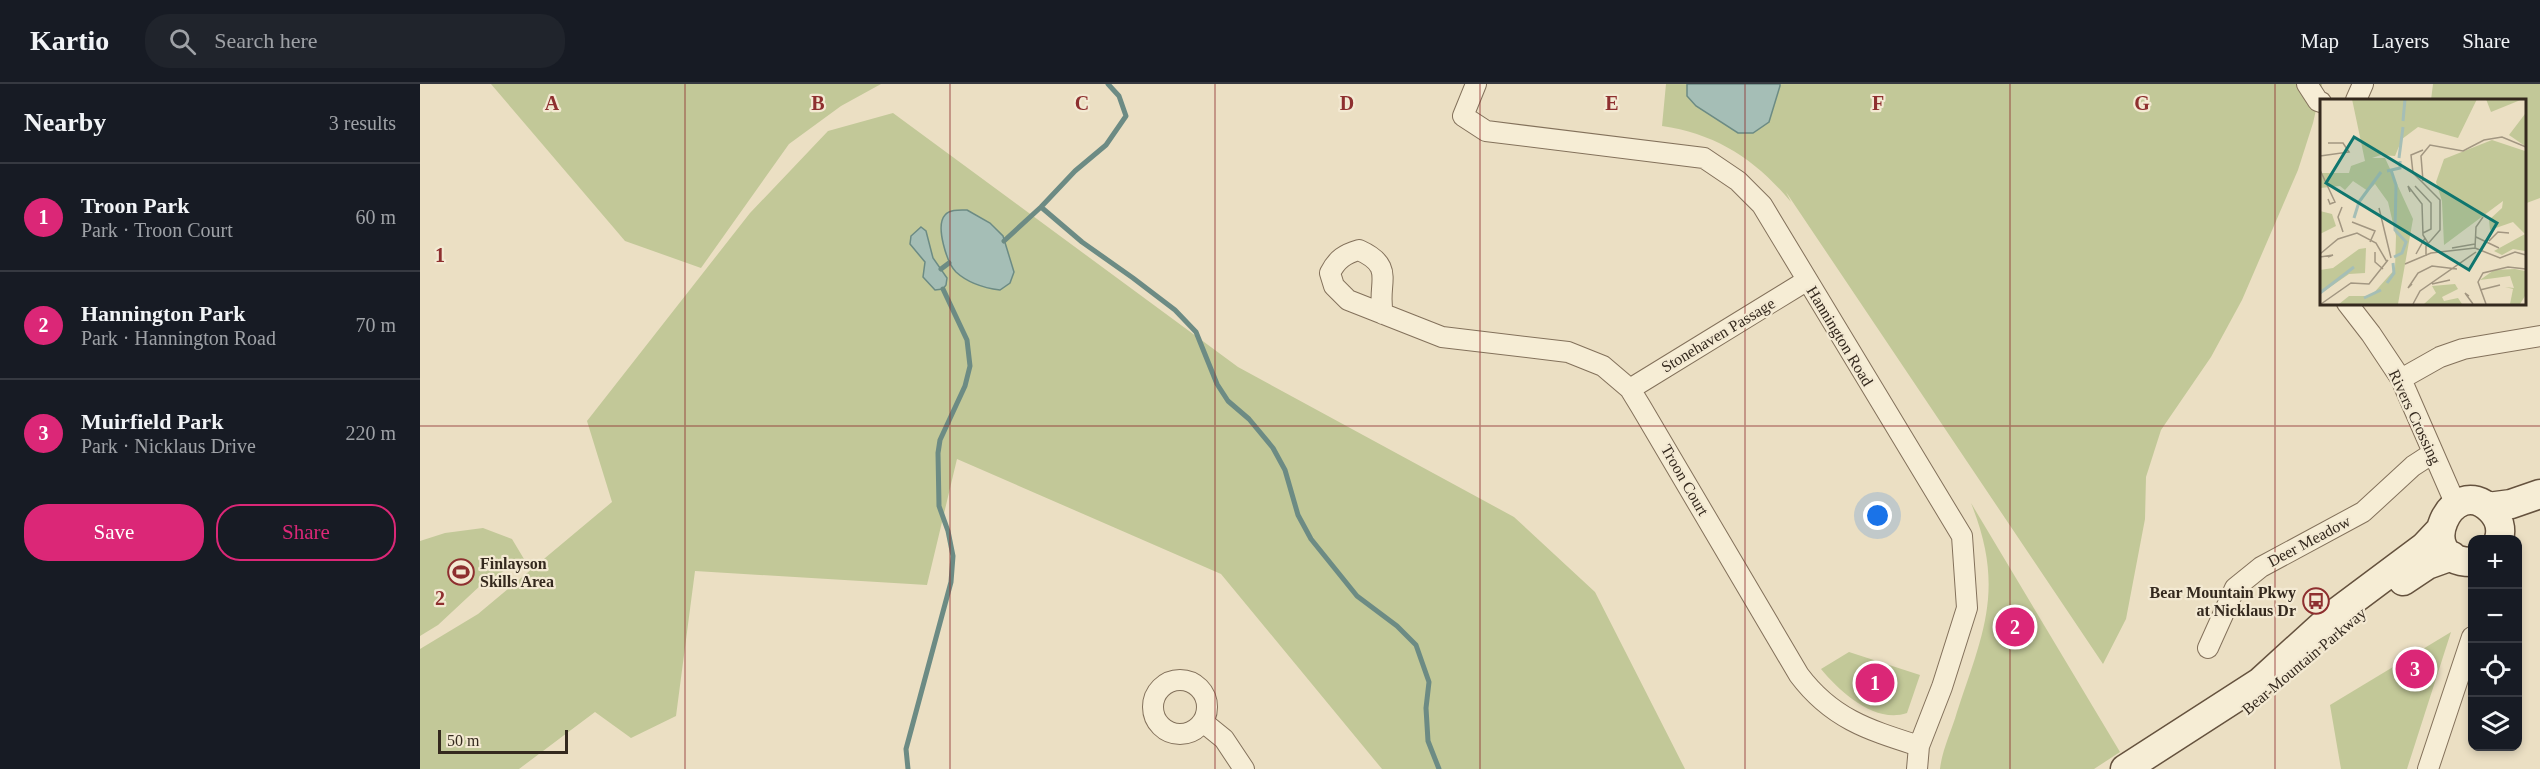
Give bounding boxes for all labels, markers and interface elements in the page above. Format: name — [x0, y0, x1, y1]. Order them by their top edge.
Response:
search box — [145, 14, 565, 68]
text: Kartio — [30, 25, 109, 56]
icon: search — [166, 25, 199, 58]
text: Search here — [214, 28, 318, 53]
text: Map — [2301, 29, 2339, 53]
text: Layers — [2372, 29, 2429, 53]
text: Share — [2462, 29, 2510, 53]
text: A — [545, 92, 560, 114]
text: B — [811, 92, 825, 114]
text: C — [1075, 92, 1089, 114]
text: D — [1340, 92, 1354, 114]
text: E — [1605, 92, 1619, 114]
text: F — [1872, 92, 1884, 114]
text: G — [2134, 92, 2150, 114]
inset map — [2320, 99, 2525, 304]
text: Nearby — [24, 108, 106, 137]
text: 3 results — [329, 112, 396, 134]
text: Troon Park — [81, 193, 190, 218]
text: 1 — [39, 206, 49, 228]
text: 60 m — [355, 206, 396, 228]
text: Park · Troon Court — [81, 219, 233, 241]
text: 1 — [435, 244, 445, 266]
street label: Hannington Road — [1803, 283, 1876, 389]
street label: Stonehaven Passage — [1658, 294, 1778, 376]
text: Hannington Park — [81, 301, 245, 326]
text: 2 — [39, 314, 49, 336]
text: 70 m — [355, 314, 396, 336]
text: Park · Hannington Road — [81, 327, 276, 349]
street label: Rivers Crossing — [2385, 367, 2444, 468]
text: Muirfield Park — [81, 409, 223, 434]
text: 3 — [39, 422, 49, 444]
text: 220 m — [345, 422, 396, 444]
text: Park · Nicklaus Drive — [81, 435, 256, 457]
street label: Troon Court — [1658, 442, 1712, 519]
your location — [1863, 501, 1892, 530]
button: Save — [24, 504, 204, 561]
button: Share — [216, 504, 396, 561]
street label: Deer Meadow — [2265, 512, 2354, 570]
map controls — [2468, 535, 2522, 751]
button: + — [2468, 535, 2522, 589]
place label: Finlayson Skills Area — [480, 555, 554, 590]
sports icon: Finlayson Skills Area — [446, 557, 476, 587]
place label: Bear Mountain Pkwy at Nicklaus Dr — [2150, 584, 2296, 619]
bus stop icon: Bear Mountain Pkwy at Nicklaus Dr — [2301, 586, 2331, 616]
text: 2 — [435, 587, 445, 609]
button: − — [2468, 589, 2522, 643]
pin: 2 — [1996, 604, 2034, 650]
street label: Bear Mountain Parkway — [2239, 604, 2370, 719]
button: locate — [2468, 643, 2522, 697]
pin: 3 — [2396, 646, 2434, 692]
pin: 1 — [1856, 660, 1894, 706]
button: layers — [2468, 697, 2522, 751]
scale bar — [438, 727, 568, 754]
text: 50 m — [447, 732, 479, 749]

